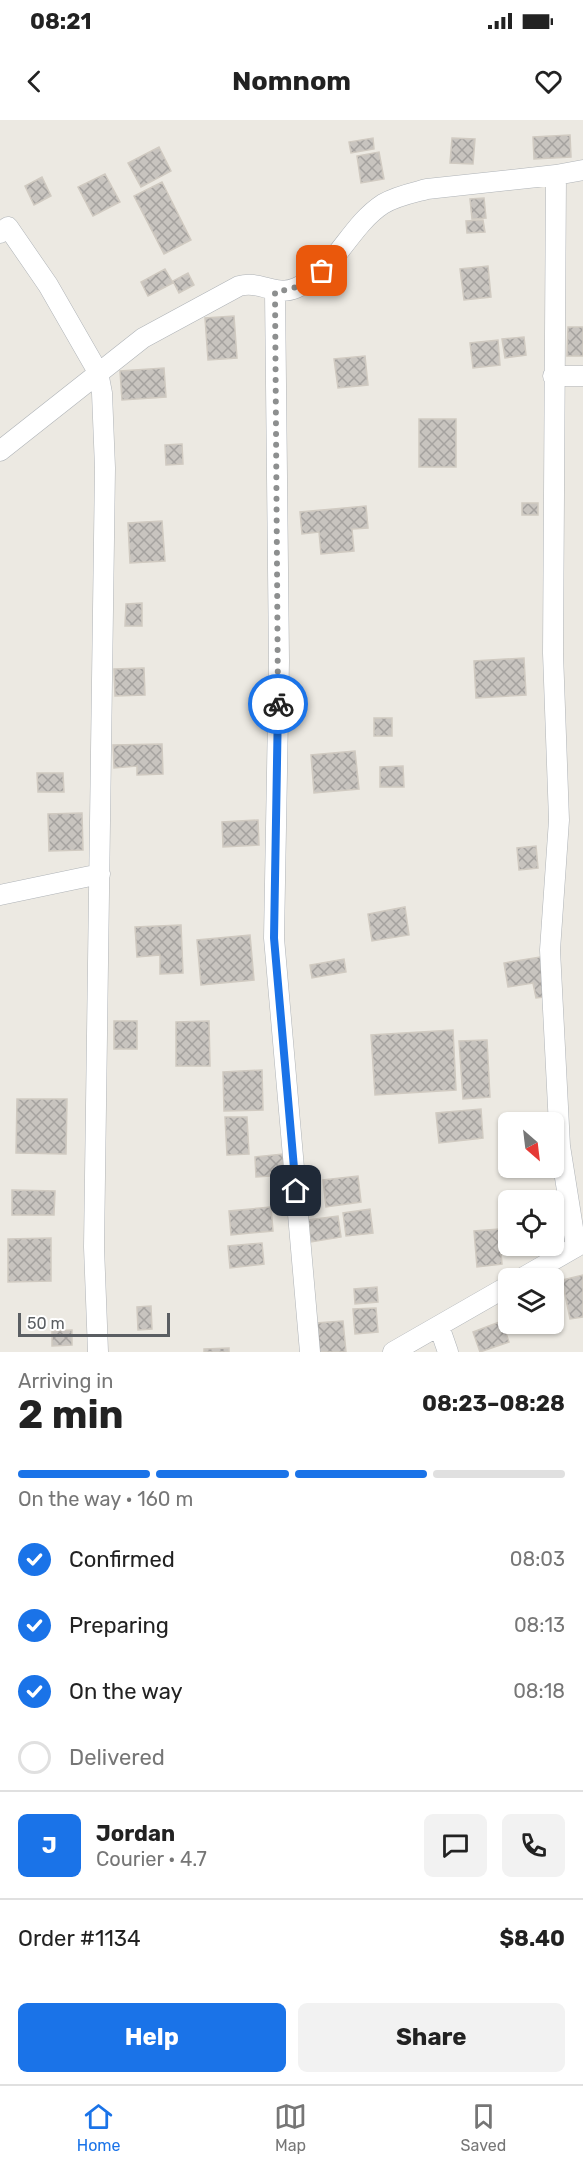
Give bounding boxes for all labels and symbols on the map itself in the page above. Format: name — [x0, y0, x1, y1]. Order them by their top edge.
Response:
pin — [296, 245, 347, 296]
courier — [248, 674, 308, 734]
north arrow — [498, 1112, 564, 1178]
pin — [270, 1165, 321, 1216]
scale bar — [18, 1310, 170, 1338]

